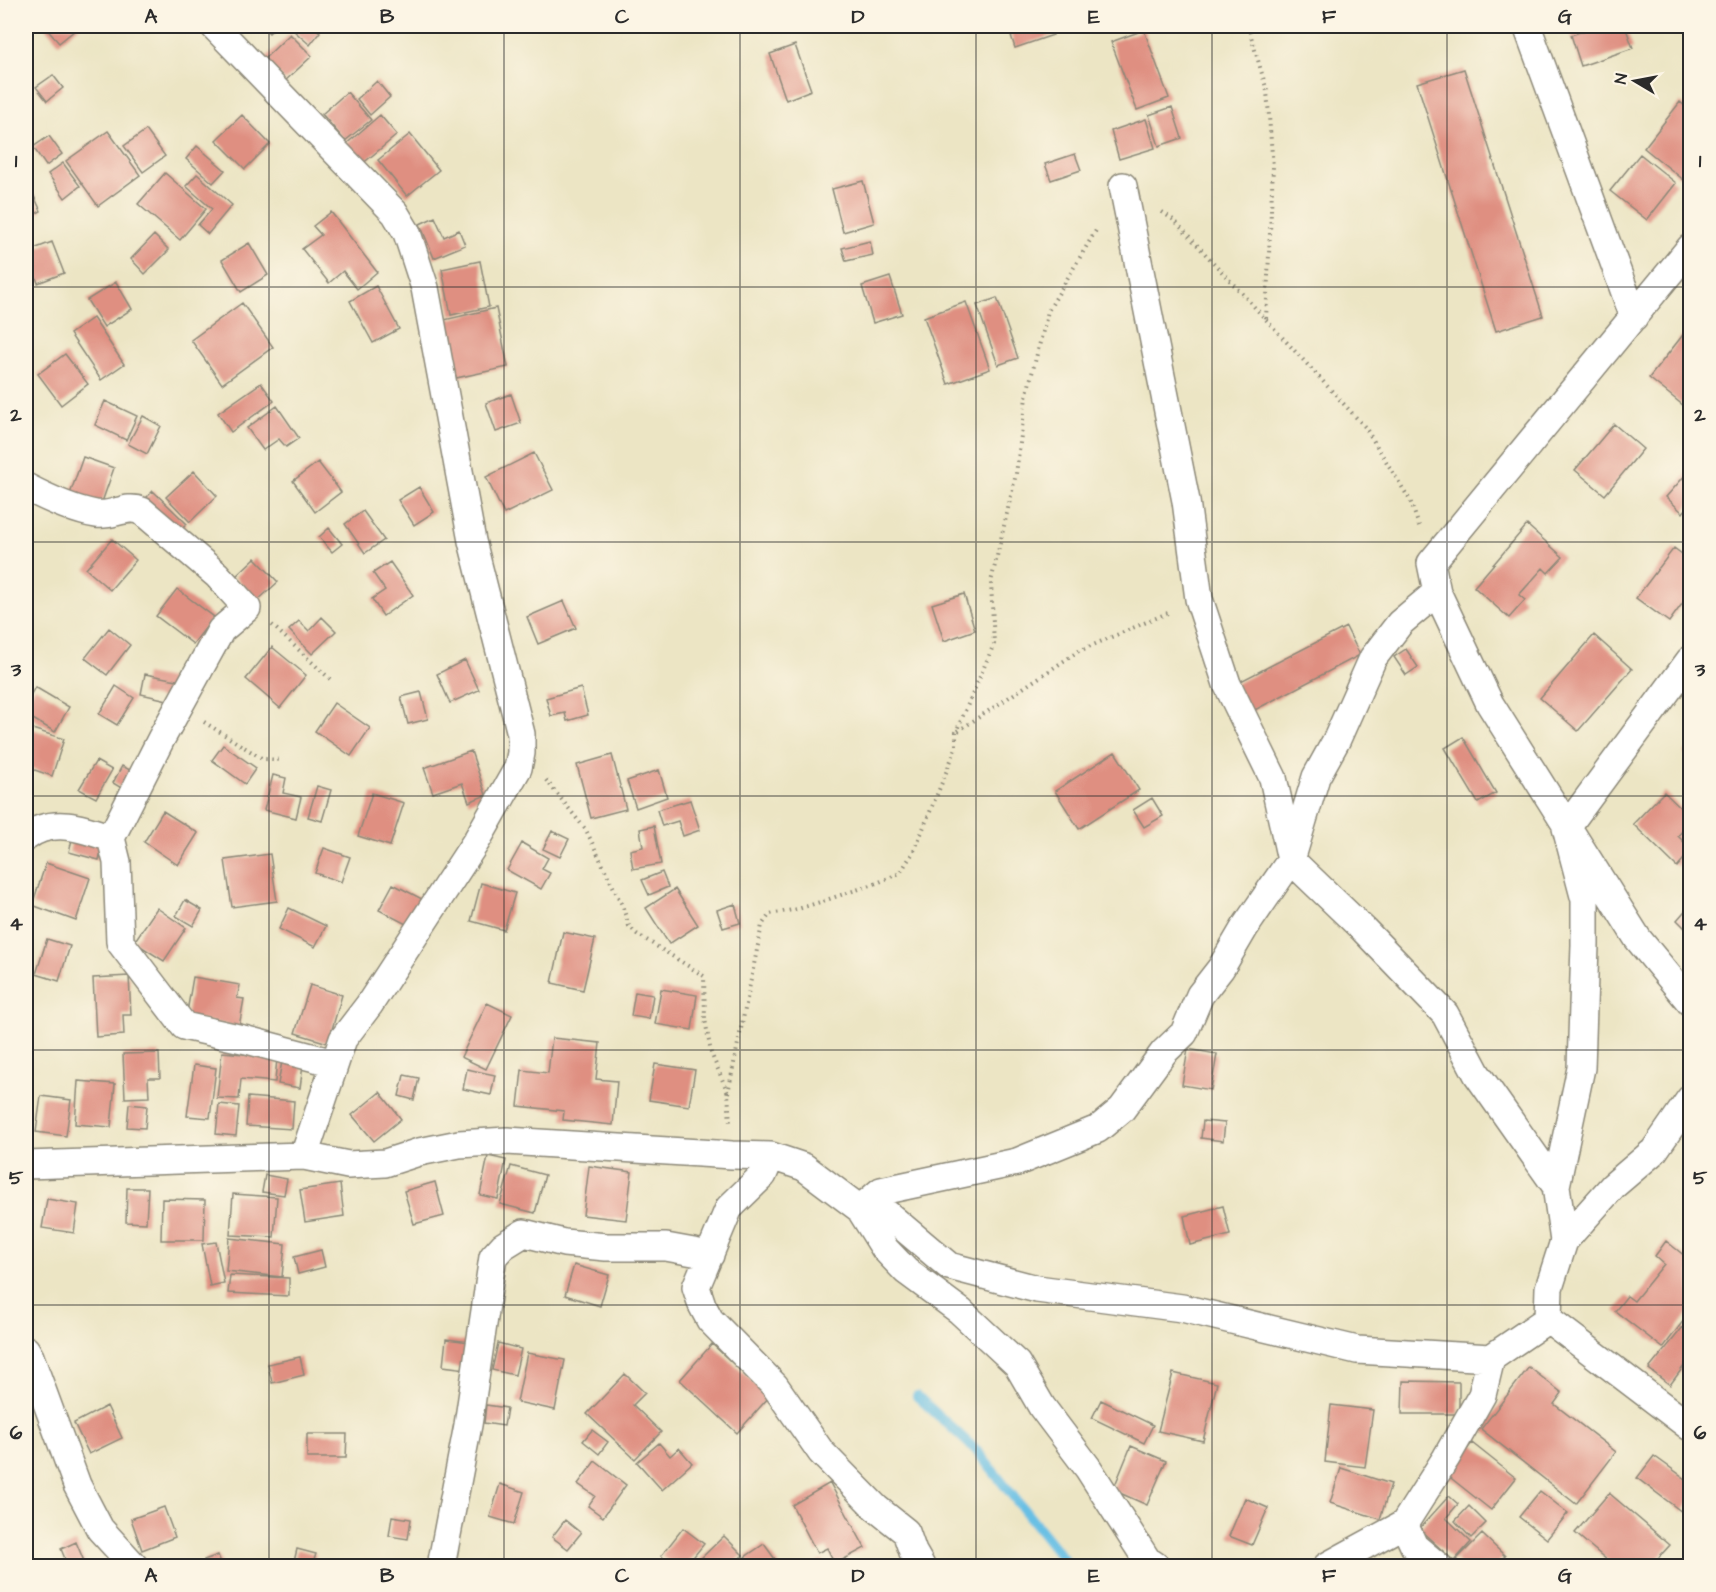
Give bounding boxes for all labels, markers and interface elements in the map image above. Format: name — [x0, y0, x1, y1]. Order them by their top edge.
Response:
text: A — [145, 3, 158, 31]
text: B — [380, 3, 395, 31]
text: C — [615, 3, 630, 31]
text: D — [852, 3, 865, 31]
text: E — [1088, 3, 1100, 31]
text: F — [1322, 3, 1337, 31]
text: G — [1558, 3, 1572, 31]
north arrow — [1605, 51, 1665, 111]
text: N — [1610, 72, 1633, 85]
text: 1 — [15, 147, 18, 175]
text: 1 — [1699, 147, 1702, 175]
text: 2 — [9, 401, 22, 429]
text: 2 — [1693, 401, 1706, 429]
text: 3 — [10, 656, 22, 684]
text: 3 — [1694, 656, 1706, 684]
text: 4 — [9, 910, 23, 938]
text: 4 — [1693, 910, 1707, 938]
text: 5 — [9, 1164, 24, 1192]
text: 5 — [1693, 1164, 1708, 1192]
text: 6 — [10, 1419, 23, 1447]
text: 6 — [1694, 1419, 1707, 1447]
text: A — [145, 1562, 158, 1590]
text: B — [380, 1562, 395, 1590]
text: C — [615, 1562, 630, 1590]
text: D — [852, 1562, 865, 1590]
text: E — [1088, 1562, 1100, 1590]
text: F — [1322, 1562, 1337, 1590]
text: G — [1558, 1562, 1572, 1590]

